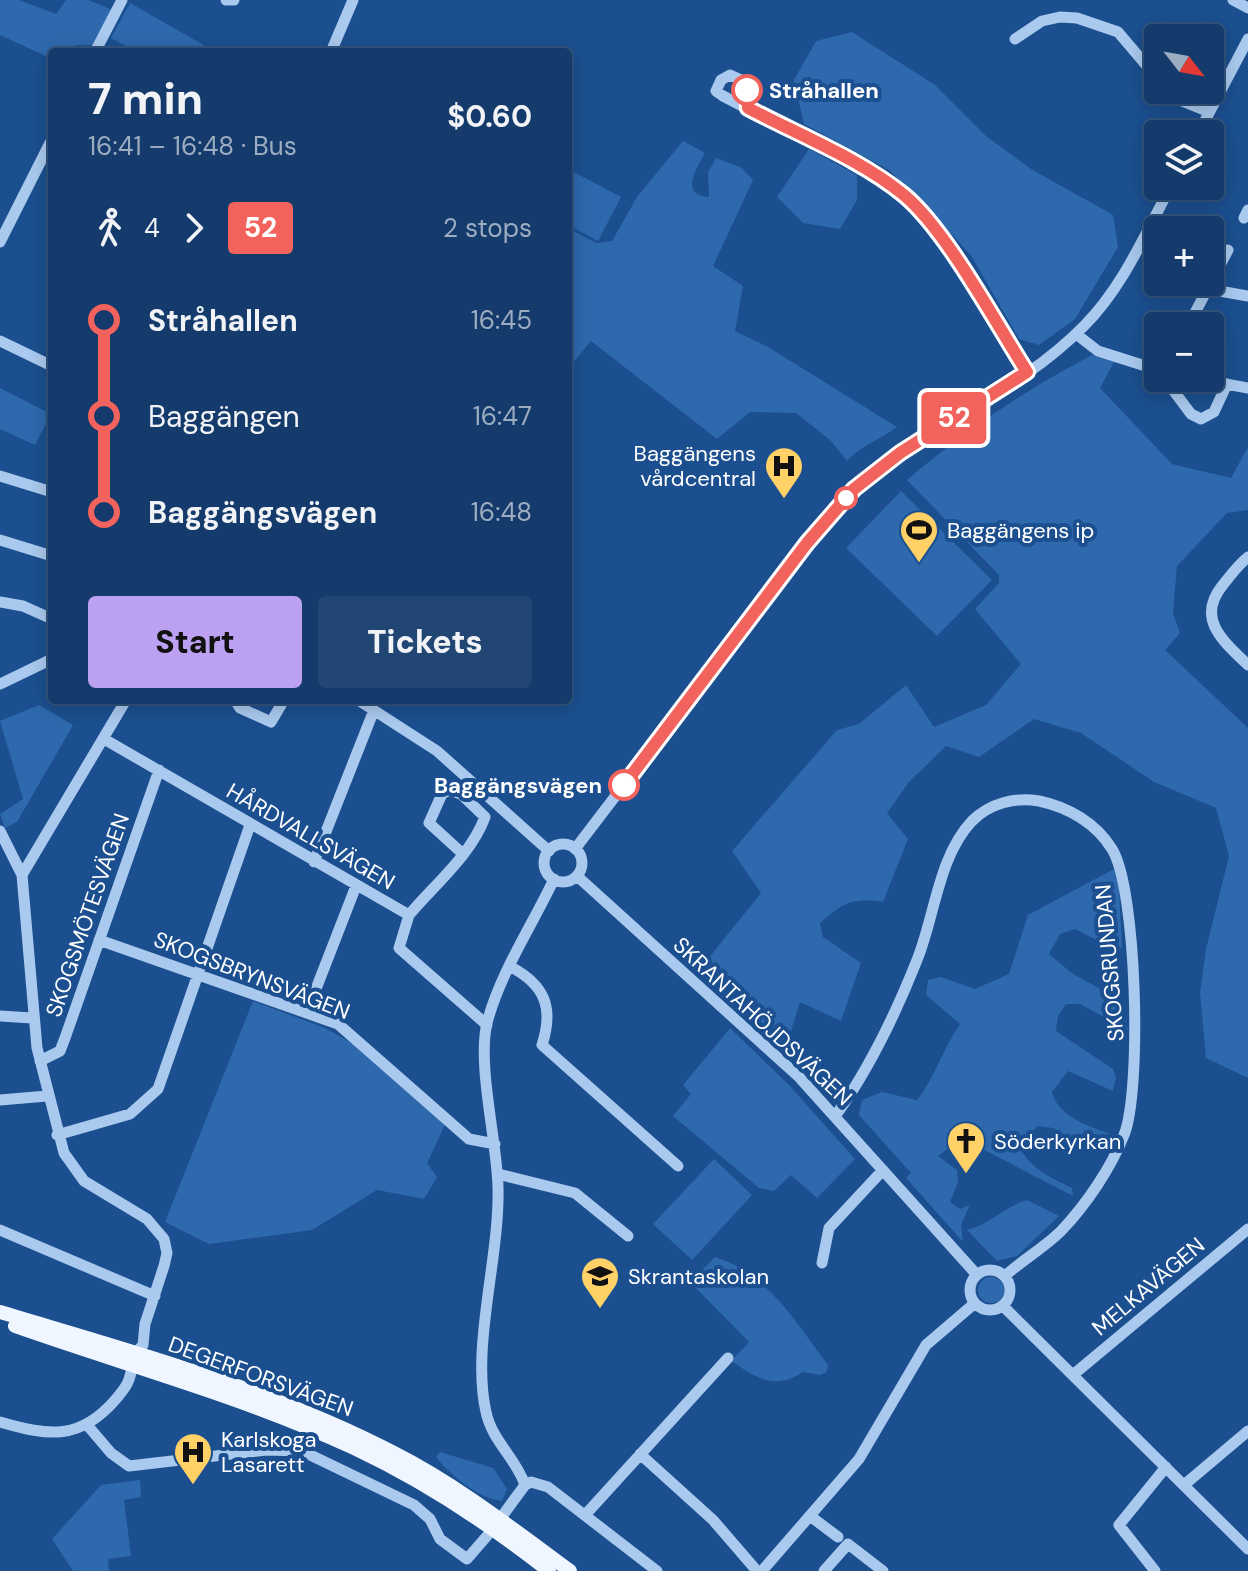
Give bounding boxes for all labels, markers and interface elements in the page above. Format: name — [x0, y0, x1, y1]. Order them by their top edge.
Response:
north arrow — [1144, 24, 1224, 104]
map controls — [1144, 24, 1224, 392]
text: 7 min — [88, 70, 203, 128]
marker: Stråhallen — [732, 75, 762, 105]
place label: Stråhallen — [769, 76, 879, 105]
text: $0.60 — [447, 97, 532, 136]
button: layers — [1144, 120, 1224, 200]
text: 16:41 – 16:48 · Bus — [88, 129, 297, 163]
icon: walk — [88, 206, 132, 250]
icon: forward — [172, 206, 216, 250]
text: 52 — [244, 209, 277, 246]
text: 4 — [144, 211, 160, 245]
text: 2 stops — [443, 211, 532, 245]
button: + — [1144, 216, 1224, 296]
text: Stråhallen — [148, 301, 298, 340]
text: 16:45 — [471, 303, 532, 337]
button: − — [1144, 312, 1224, 392]
line badge: 52 — [918, 392, 990, 444]
text: Baggängen — [148, 397, 300, 436]
text: 16:47 — [473, 399, 532, 433]
text: 52 — [937, 399, 971, 436]
place label: Baggängens vårdcentral — [634, 439, 756, 493]
hospital icon: Baggängens vårdcentral — [763, 445, 805, 500]
unlabelled marker — [835, 487, 857, 509]
text: Baggängsvägen — [148, 493, 377, 532]
text: 16:48 — [471, 495, 532, 529]
sports icon: Baggängens ip — [898, 509, 940, 564]
place label: Baggängens ip — [947, 516, 1094, 545]
button: Start — [88, 596, 302, 688]
button: Tickets — [318, 596, 532, 688]
marker: Baggängsvägen — [609, 770, 639, 800]
place label: Baggängsvägen — [434, 771, 602, 800]
street label: HÅRDVALLSVÄGEN — [221, 776, 400, 896]
street label: SKOGSMÖTESVÄGEN — [39, 809, 136, 1021]
street label: SKOGSRUNDAN — [1088, 883, 1131, 1043]
street label: SKOGSBRYNSVÄGEN — [150, 925, 354, 1026]
street label: SKRANTAHÖJDSVÄGEN — [667, 931, 858, 1112]
church icon: Söderkyrkan — [945, 1120, 987, 1175]
place label: Söderkyrkan — [994, 1127, 1121, 1156]
street label: MELKAVÄGEN — [1086, 1231, 1211, 1342]
school or university icon: Skrantaskolan — [579, 1255, 621, 1310]
place label: Skrantaskolan — [628, 1262, 769, 1291]
street label: DEGERFORSVÄGEN — [164, 1330, 357, 1423]
place label: Karlskoga Lasarett — [221, 1425, 317, 1479]
hospital icon: Karlskoga Lasarett — [172, 1431, 214, 1486]

